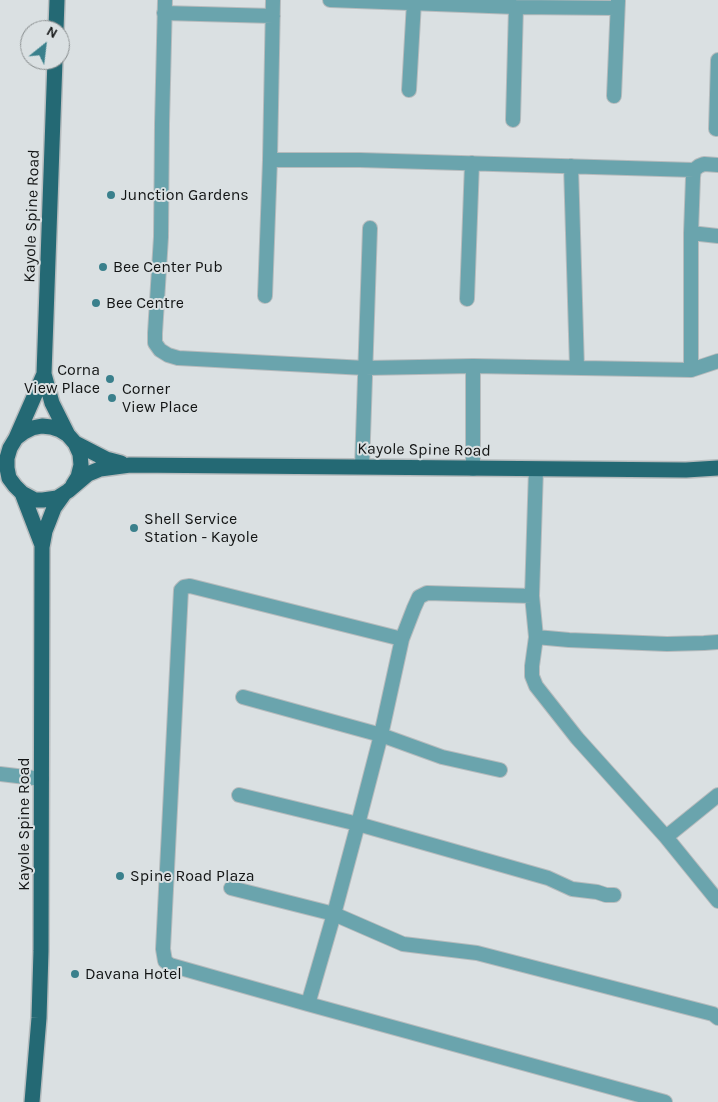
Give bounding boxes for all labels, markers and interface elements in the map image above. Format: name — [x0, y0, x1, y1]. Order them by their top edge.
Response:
north arrow — [20, 20, 70, 70]
text: N — [44, 22, 61, 42]
street label: Kayole Spine Road — [20, 149, 44, 283]
place label: Junction Gardens — [121, 185, 249, 205]
marker: Junction Gardens — [105, 189, 117, 201]
place label: Bee Center Pub — [113, 257, 223, 277]
marker: Bee Center Pub — [97, 261, 109, 273]
place label: Bee Centre — [106, 293, 184, 313]
marker: Bee Centre — [90, 297, 102, 309]
place label: Corna View Place — [24, 360, 100, 398]
marker: Corna View Place — [104, 373, 116, 385]
place label: Corner View Place — [122, 379, 198, 417]
marker: Corner View Place — [106, 392, 118, 404]
street label: Kayole Spine Road — [357, 439, 491, 461]
place label: Shell Service Station - Kayole — [144, 509, 258, 547]
marker: Shell Service Station - Kayole — [128, 522, 140, 534]
street label: Kayole Spine Road — [14, 757, 34, 891]
place label: Spine Road Plaza — [130, 866, 255, 886]
marker: Spine Road Plaza — [114, 870, 126, 882]
place label: Davana Hotel — [85, 964, 182, 984]
marker: Davana Hotel — [69, 968, 81, 980]

